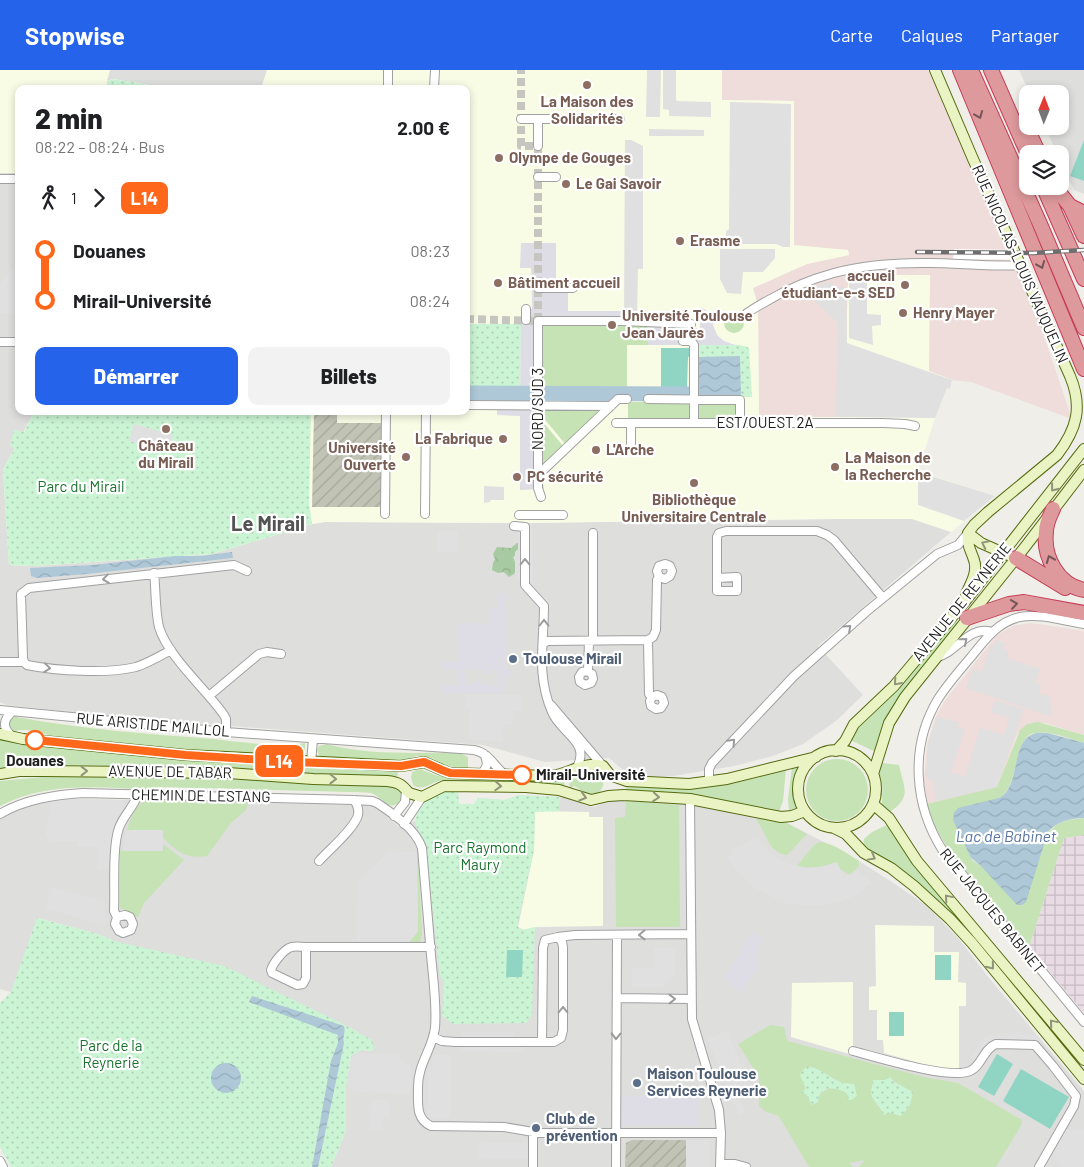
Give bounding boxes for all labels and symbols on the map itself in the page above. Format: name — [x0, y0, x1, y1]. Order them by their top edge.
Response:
marker: La Maison des Solidarités — [581, 79, 593, 91]
north arrow — [1019, 85, 1069, 135]
place label: La Maison des Solidarités — [540, 92, 634, 127]
one-way arrow — [973, 110, 983, 119]
place label: Olympe de Gouges — [509, 148, 632, 166]
marker: Olympe de Gouges — [493, 152, 505, 164]
street label: RUE NICOLAS-LOUIS VAUQUELIN — [969, 162, 1073, 365]
place label: Le Gai Savoir — [576, 174, 662, 192]
marker: Le Gai Savoir — [560, 178, 572, 190]
place label: Erasme — [690, 231, 741, 249]
marker: Erasme — [674, 235, 686, 247]
one-way arrow — [1035, 261, 1045, 269]
place label: accueil étudiant-e-s SED — [781, 266, 895, 301]
place label: Bâtiment accueil — [508, 273, 620, 291]
marker: Bâtiment accueil — [492, 277, 504, 289]
marker: accueil étudiant-e-s SED — [899, 279, 911, 291]
place label: Henry Mayer — [913, 303, 995, 321]
place label: Université Toulouse Jean Jaurès — [622, 306, 753, 341]
marker: Henry Mayer — [897, 307, 909, 319]
marker: Université Toulouse Jean Jaurès — [606, 319, 618, 331]
street label: NORD/SUD 3 — [528, 368, 546, 450]
street label: EST/OUEST 2A — [716, 413, 814, 431]
marker: Château du Mirail — [160, 423, 172, 435]
place label: La Fabrique — [415, 429, 493, 447]
marker: La Fabrique — [497, 433, 509, 445]
place label: Château du Mirail — [138, 436, 194, 471]
place label: Université Ouverte — [328, 438, 396, 473]
place label: L'Arche — [606, 440, 654, 458]
marker: L'Arche — [590, 444, 602, 456]
place label: La Maison de la Recherche — [845, 448, 931, 483]
marker: Université Ouverte — [400, 451, 412, 463]
marker: La Maison de la Recherche — [829, 461, 841, 473]
place label: PC sécurité — [527, 467, 603, 485]
marker: PC sécurité — [511, 471, 523, 483]
park label: Parc du Mirail — [38, 477, 124, 495]
marker: Bibliothèque Universitaire Centrale — [688, 477, 700, 489]
one-way arrow — [1051, 482, 1059, 491]
place label: Bibliothèque Universitaire Centrale — [622, 490, 766, 525]
district label: Le Mirail — [231, 511, 305, 535]
street label: AVENUE DE REYNERIE — [908, 539, 1014, 664]
one-way arrow — [981, 540, 990, 550]
one-way arrow — [1046, 555, 1056, 564]
one-way arrow — [520, 558, 530, 566]
one-way arrow — [101, 573, 109, 584]
one-way arrow — [1009, 599, 1018, 609]
one-way arrow — [539, 619, 549, 626]
one-way arrow — [842, 625, 851, 634]
one-way arrow — [958, 637, 967, 646]
place label: Toulouse Mirail — [523, 649, 622, 667]
marker: Toulouse Mirail — [507, 653, 519, 665]
one-way arrow — [43, 662, 51, 673]
one-way arrow — [894, 677, 903, 686]
street label: RUE ARISTIDE MAILLOL — [76, 708, 231, 740]
marker: Douanes — [25, 730, 45, 750]
one-way arrow — [726, 738, 735, 747]
line badge: L14 — [250, 745, 308, 777]
place label: Douanes — [6, 751, 64, 769]
street label: AVENUE DE TABAR — [108, 761, 232, 781]
marker: Mirail-Université — [512, 765, 532, 785]
place label: Mirail-Université — [536, 765, 645, 783]
one-way arrow — [80, 766, 88, 776]
one-way arrow — [330, 774, 338, 784]
one-way arrow — [495, 780, 503, 791]
street label: CHEMIN DE LESTANG — [131, 785, 271, 805]
one-way arrow — [653, 791, 661, 802]
one-way arrow — [579, 792, 587, 802]
water label: Lac de Babinet — [956, 826, 1057, 845]
park label: Parc Raymond Maury — [433, 838, 527, 873]
street label: RUE JACQUES BABINET — [937, 844, 1049, 977]
one-way arrow — [867, 851, 876, 861]
one-way arrow — [945, 895, 954, 904]
one-way arrow — [638, 929, 646, 940]
one-way arrow — [986, 960, 994, 969]
one-way arrow — [668, 994, 676, 1004]
one-way arrow — [558, 1005, 568, 1013]
one-way arrow — [1049, 1019, 1058, 1028]
one-way arrow — [611, 1032, 622, 1040]
park label: Parc de la Reynerie — [80, 1036, 143, 1071]
place label: Maison Toulouse Services Reynerie — [647, 1064, 767, 1099]
marker: Maison Toulouse Services Reynerie — [631, 1077, 643, 1089]
place label: Club de prévention — [546, 1109, 618, 1144]
marker: Club de prévention — [530, 1122, 542, 1134]

